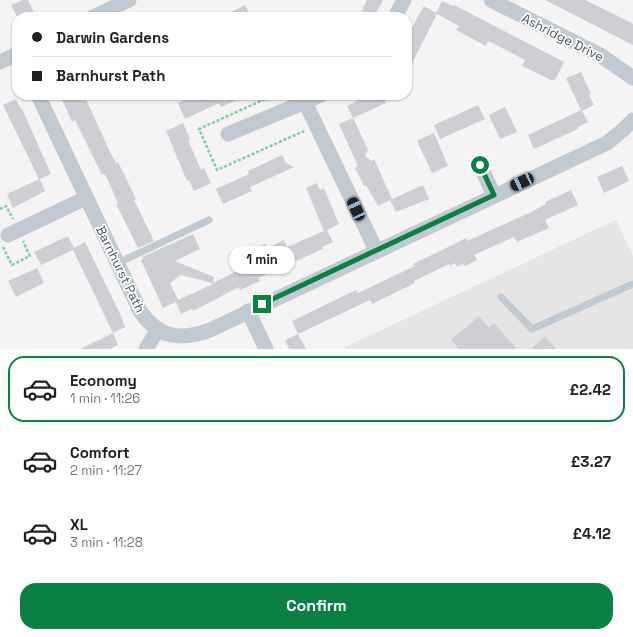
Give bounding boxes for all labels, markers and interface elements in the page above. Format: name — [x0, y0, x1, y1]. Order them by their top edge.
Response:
street label: Ashridge Drive — [519, 9, 607, 65]
text: Darwin Gardens — [56, 28, 169, 47]
text: Barnhurst Path — [56, 66, 165, 85]
route start — [471, 156, 489, 174]
car — [509, 171, 535, 193]
car — [345, 196, 367, 222]
street label: Barnhurst Path — [92, 223, 149, 315]
callout: 1 min — [229, 246, 295, 274]
text: 1 min — [246, 251, 278, 268]
route end — [253, 295, 271, 313]
icon: car — [22, 371, 58, 407]
text: Economy — [70, 371, 137, 390]
text: £2.42 — [570, 380, 611, 399]
text: 1 min · 11:26 — [70, 390, 140, 407]
icon: car — [22, 443, 58, 479]
text: Comfort — [70, 443, 130, 462]
text: £3.27 — [571, 452, 611, 471]
text: 2 min · 11:27 — [70, 462, 142, 479]
icon: car — [22, 515, 58, 551]
text: XL — [70, 515, 88, 534]
text: £4.12 — [573, 524, 611, 543]
text: 3 min · 11:28 — [70, 534, 143, 551]
button: Confirm — [20, 583, 613, 629]

